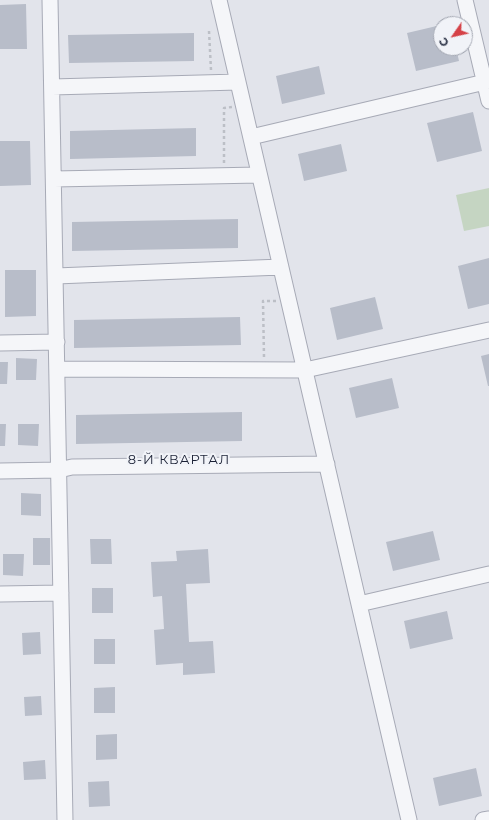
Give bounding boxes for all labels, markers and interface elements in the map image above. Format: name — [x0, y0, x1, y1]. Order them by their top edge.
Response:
north arrow — [433, 16, 473, 56]
text: С — [436, 35, 452, 49]
district label: 8-Й КВАРТАЛ — [128, 452, 230, 468]

